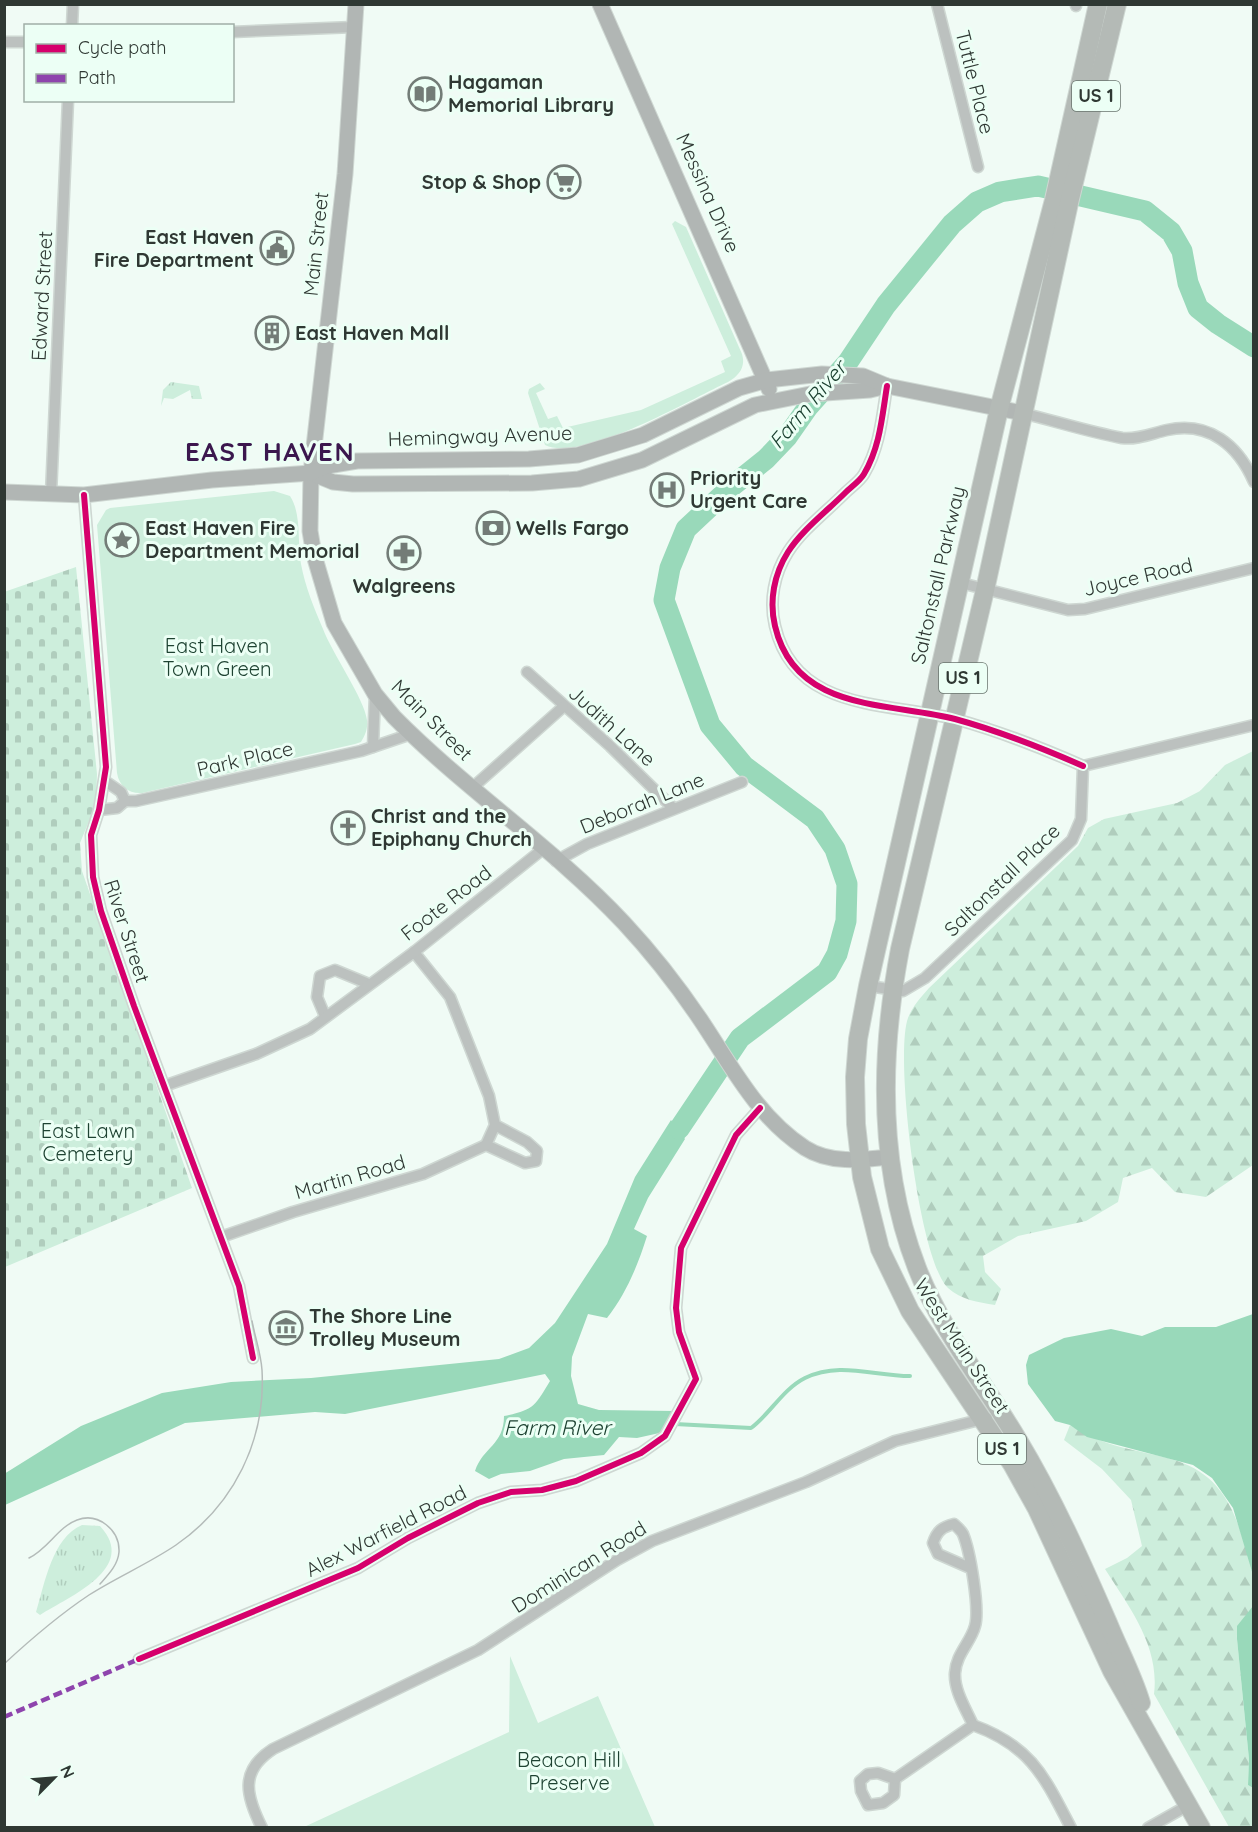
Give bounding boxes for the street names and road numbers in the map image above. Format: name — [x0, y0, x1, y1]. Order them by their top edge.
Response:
street label: Tuttle Place — [951, 27, 1000, 136]
road number: US 1 — [1072, 81, 1120, 111]
street label: Messina Drive — [671, 129, 746, 256]
street label: Main Street — [298, 190, 333, 297]
street label: Edward Street — [26, 230, 57, 362]
street label: Hemingway Avenue — [387, 420, 573, 451]
street label: Saltonstall Parkway — [905, 483, 970, 666]
street label: Joyce Road — [1081, 552, 1195, 601]
road number: US 1 — [939, 663, 987, 693]
street label: Main Street — [387, 674, 478, 766]
street label: Judith Lane — [564, 680, 661, 771]
street label: Park Place — [194, 735, 295, 782]
street label: Deborah Lane — [576, 766, 708, 839]
street label: Saltonstall Place — [938, 818, 1065, 941]
street label: Foote Road — [395, 859, 496, 946]
street label: River Street — [99, 876, 156, 986]
street label: Martin Road — [292, 1149, 408, 1204]
street label: West Main Street — [909, 1273, 1016, 1418]
road number: US 1 — [978, 1434, 1026, 1464]
street label: Alex Warfield Road — [301, 1479, 470, 1582]
street label: Dominican Road — [507, 1515, 651, 1618]

